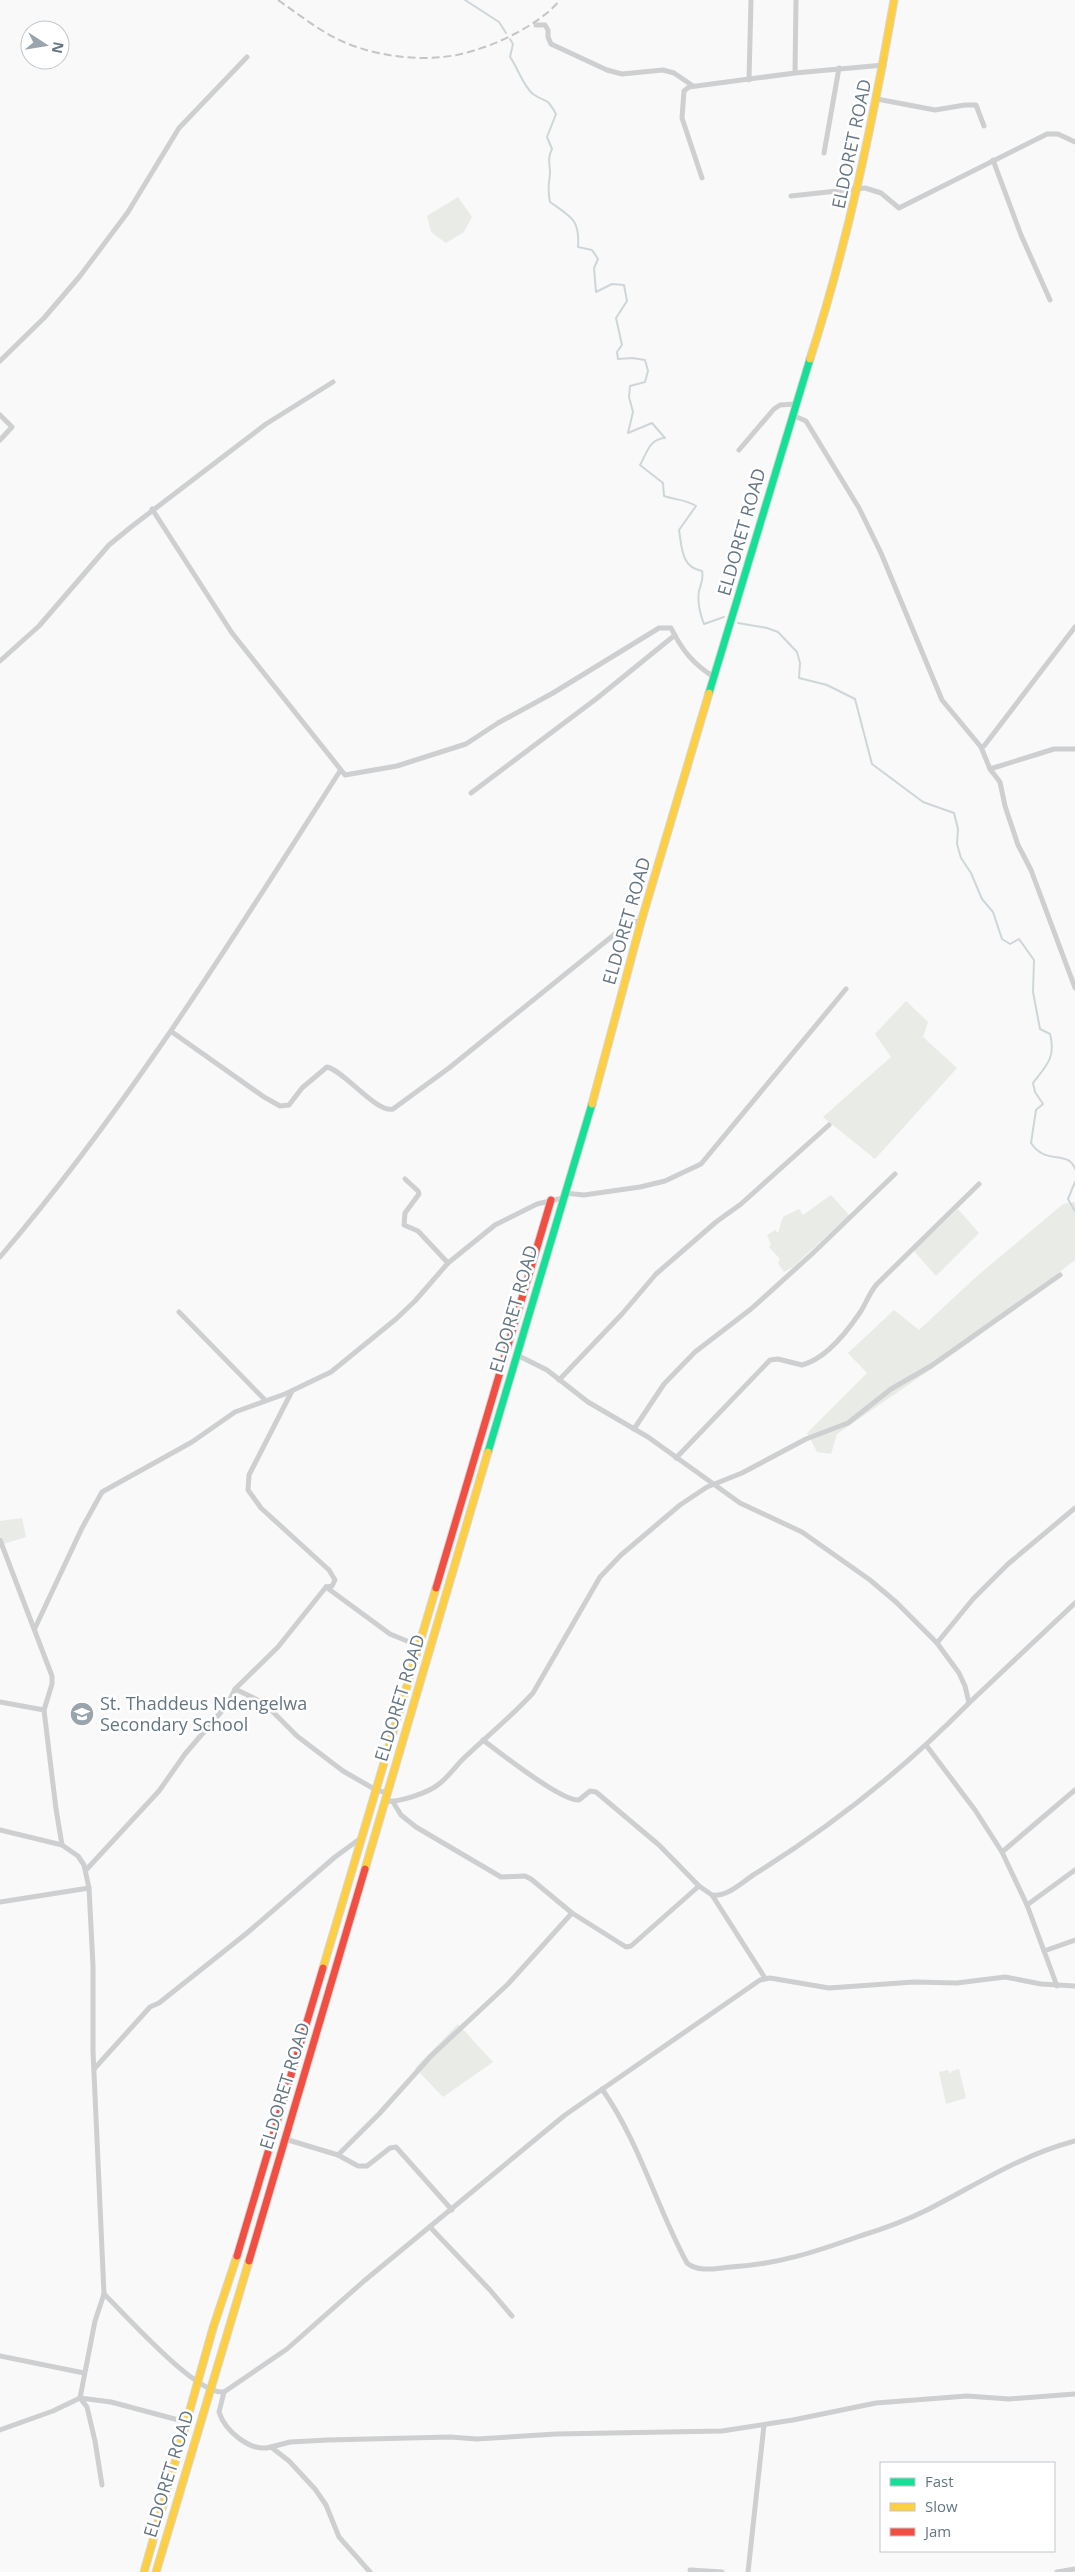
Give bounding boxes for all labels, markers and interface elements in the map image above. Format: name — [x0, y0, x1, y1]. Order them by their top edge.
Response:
north arrow — [20, 20, 70, 70]
text: N — [48, 40, 69, 55]
street label: ELDORET ROAD — [826, 77, 876, 211]
street label: ELDORET ROAD — [711, 465, 771, 598]
street label: ELDORET ROAD — [596, 854, 656, 987]
street label: ELDORET ROAD — [483, 1242, 543, 1375]
street label: ELDORET ROAD — [368, 1631, 430, 1764]
place label: St. Thaddeus Ndengelwa Secondary School — [100, 1691, 307, 1736]
school or university icon: St. Thaddeus Ndengelwa Secondary School — [69, 1701, 95, 1727]
street label: ELDORET ROAD — [253, 2019, 315, 2152]
street label: ELDORET ROAD — [137, 2407, 199, 2540]
legend — [880, 2462, 1055, 2552]
text: Fast — [925, 2471, 954, 2491]
text: Slow — [925, 2496, 958, 2516]
text: Jam — [923, 2521, 951, 2541]

